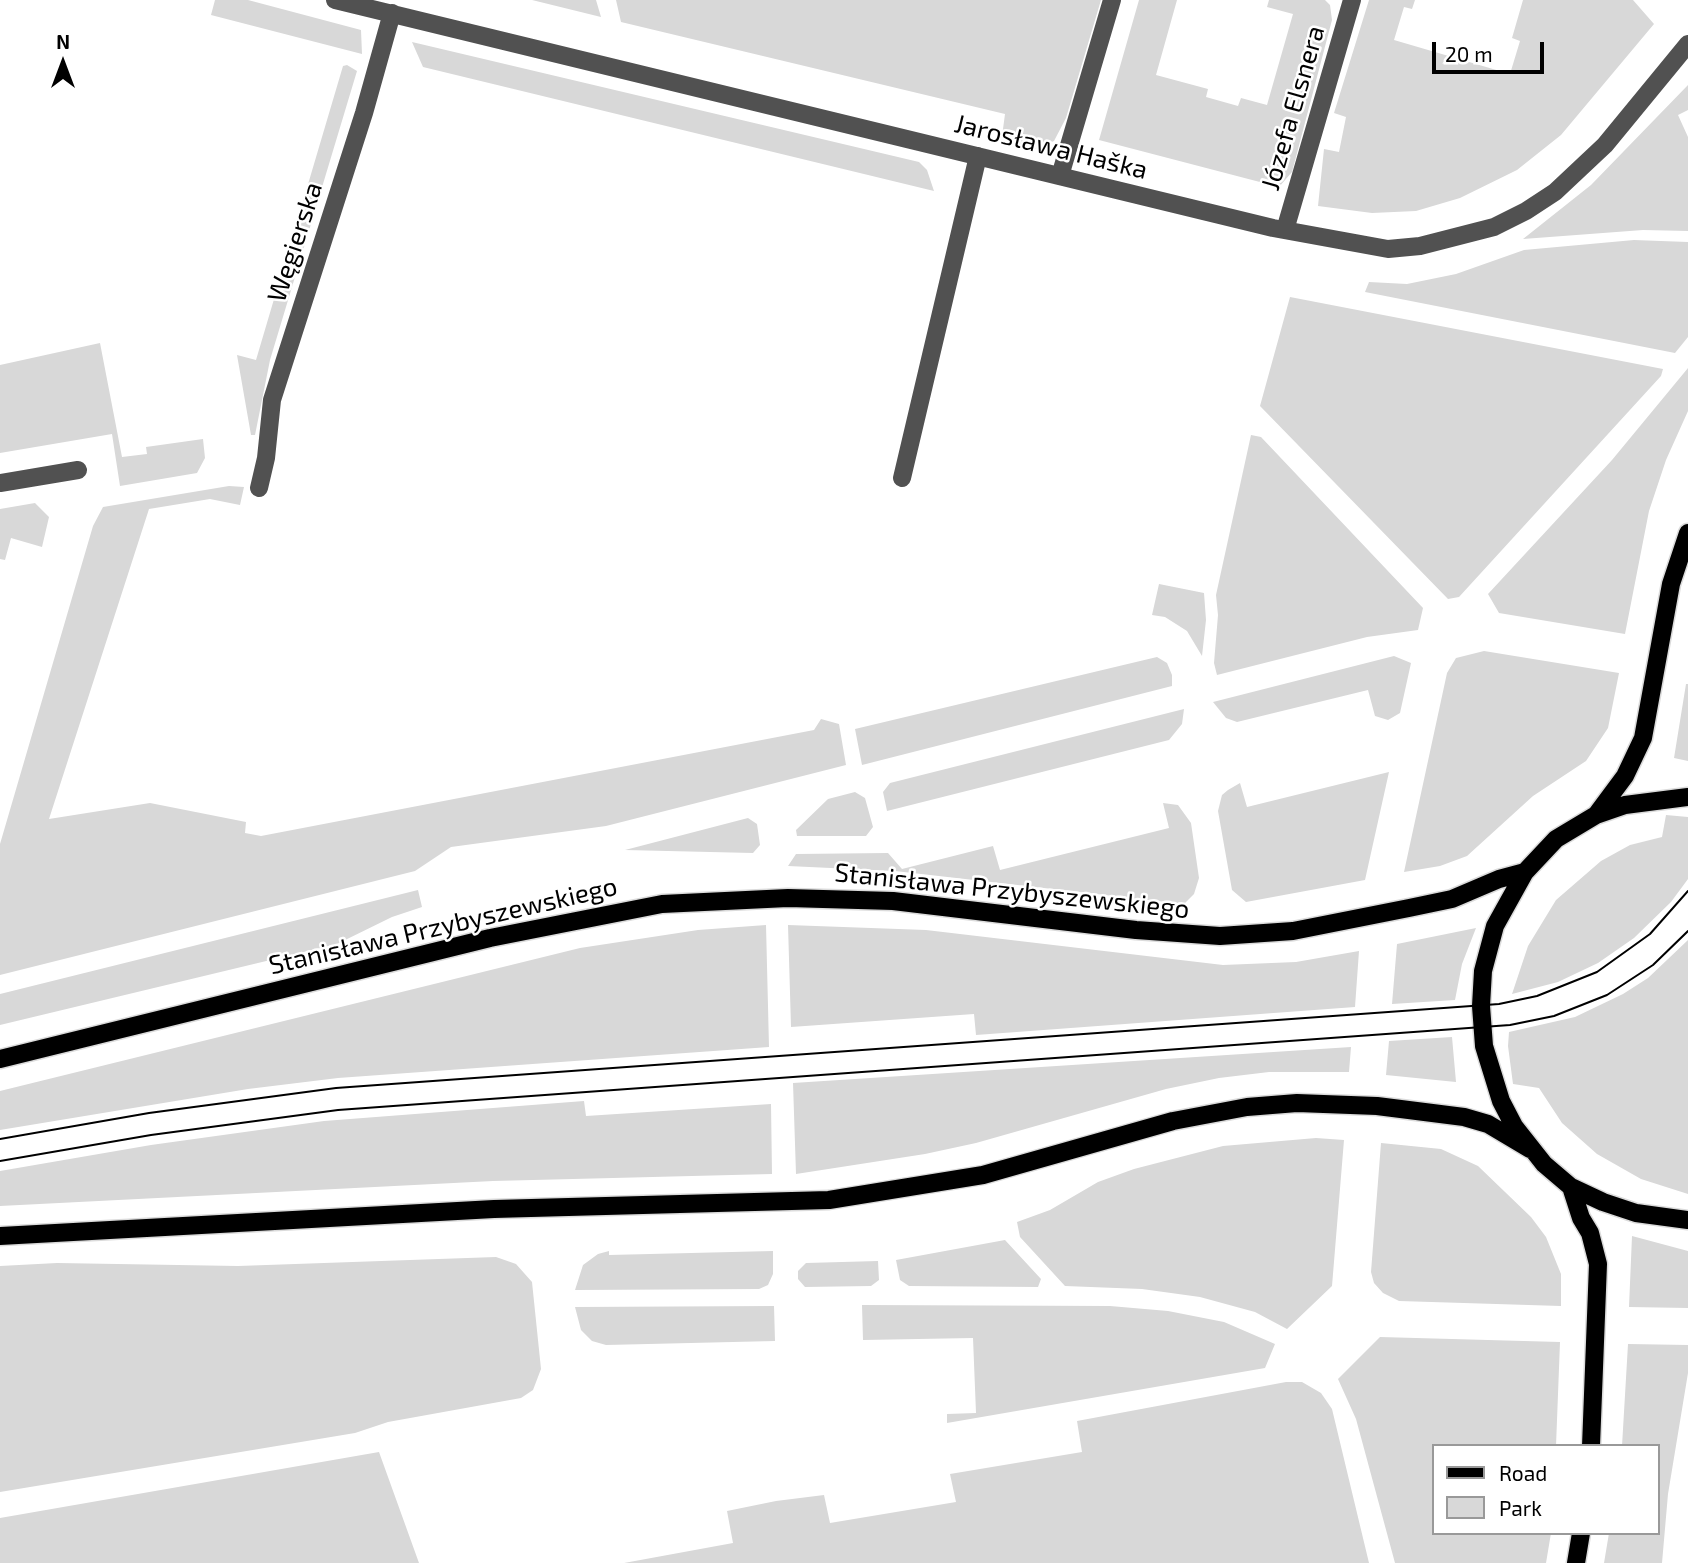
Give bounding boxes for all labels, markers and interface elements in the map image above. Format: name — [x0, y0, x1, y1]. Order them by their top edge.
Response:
street label: Józefa Elsnera — [1255, 22, 1331, 194]
north arrow — [28, 28, 98, 98]
scale bar — [1436, 28, 1548, 72]
text: N — [56, 30, 70, 53]
text: 20 m — [1445, 41, 1493, 66]
street label: Jarosława Haška — [951, 108, 1151, 186]
street label: Węgierska — [261, 178, 329, 306]
street label: Stanisława Przybyszewskiego — [833, 857, 1191, 925]
street label: Stanisława Przybyszewskiego — [266, 871, 620, 981]
legend — [1432, 1444, 1660, 1535]
text: Road — [1499, 1460, 1547, 1485]
text: Park — [1499, 1495, 1542, 1520]

